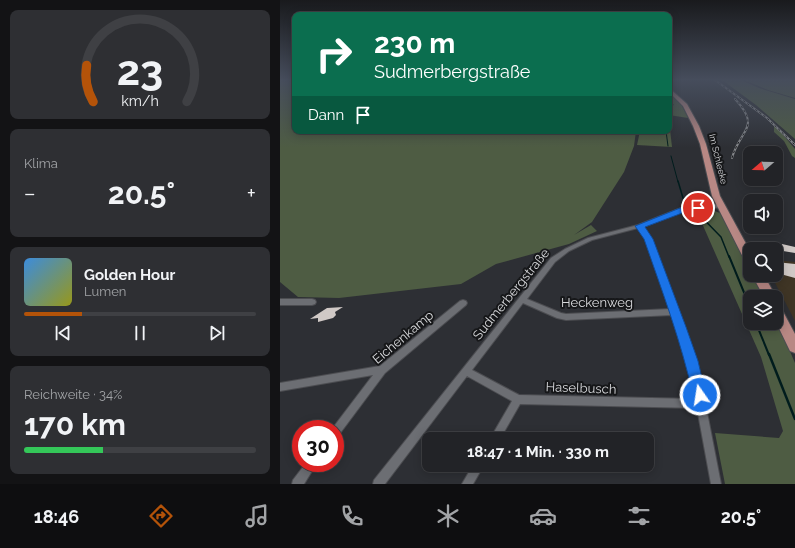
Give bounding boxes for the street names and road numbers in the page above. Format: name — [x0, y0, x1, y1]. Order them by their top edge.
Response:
street label: Im Schleeke — [707, 133, 729, 186]
street label: Sudmerbergstraße — [470, 245, 553, 343]
street label: Heckenweg — [561, 295, 633, 310]
street label: Eichenkamp — [370, 307, 436, 367]
street label: Haselbusch — [545, 379, 617, 397]

